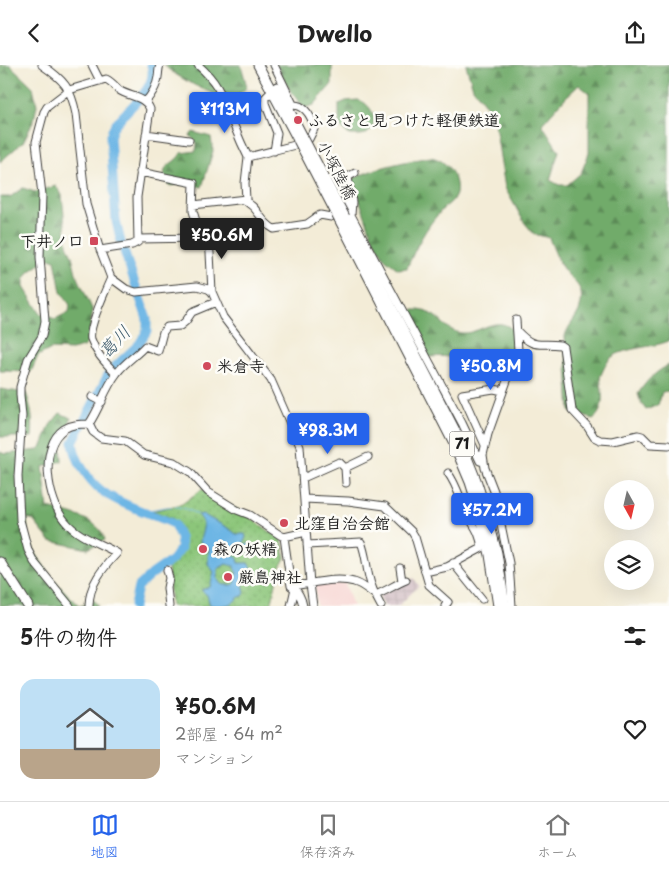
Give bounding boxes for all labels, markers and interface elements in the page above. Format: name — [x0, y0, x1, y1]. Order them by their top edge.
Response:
text: Dwello — [297, 16, 372, 49]
icon: back — [20, 19, 48, 47]
icon: share — [621, 19, 649, 47]
pin: ¥113M — [190, 92, 260, 134]
text: ¥113M — [200, 96, 250, 120]
place label: ふるさと見つけた軽便鉄道 — [308, 107, 500, 131]
marker: ふるさと見つけた軽便鉄道 — [292, 114, 304, 126]
street label: 小塚陸橋 — [312, 136, 364, 203]
pin: ¥50.6M — [181, 217, 263, 260]
text: ¥50.6M — [191, 222, 253, 246]
place label: 下井ノ口 — [20, 228, 84, 252]
marker: 下井ノ口 — [88, 235, 100, 247]
water label: 葛川 — [92, 319, 136, 363]
pin: ¥50.8M — [450, 349, 532, 391]
place label: 米倉寺 — [217, 353, 265, 377]
text: ¥50.8M — [461, 353, 521, 377]
marker: 米倉寺 — [201, 360, 213, 372]
pin: ¥98.3M — [287, 413, 369, 455]
text: ¥98.3M — [298, 417, 358, 441]
road number: 71 — [450, 431, 474, 457]
north arrow — [604, 480, 654, 530]
map controls — [604, 480, 654, 590]
pin: ¥57.2M — [451, 493, 533, 535]
text: ¥57.2M — [462, 497, 522, 521]
place label: 北窪自治会館 — [294, 510, 390, 534]
marker: 北窪自治会館 — [278, 517, 290, 529]
place label: 森の妖精 — [213, 536, 277, 560]
button: layers — [604, 540, 654, 590]
marker: 森の妖精 — [197, 543, 209, 555]
place label: 厳島神社 — [238, 564, 302, 588]
marker: 厳島神社 — [222, 571, 234, 583]
text: 5件の物件 — [20, 620, 117, 652]
icon: filters — [621, 622, 649, 650]
text: ¥50.6M — [175, 689, 256, 721]
icon: home — [60, 699, 120, 759]
icon: heart — [621, 715, 649, 743]
text: 2部屋 · 64 m² — [175, 721, 283, 745]
text: マンション — [175, 745, 254, 769]
tab: 地図 — [91, 811, 119, 862]
tab: 保存済み — [300, 811, 356, 862]
tab: ホーム — [537, 811, 578, 862]

